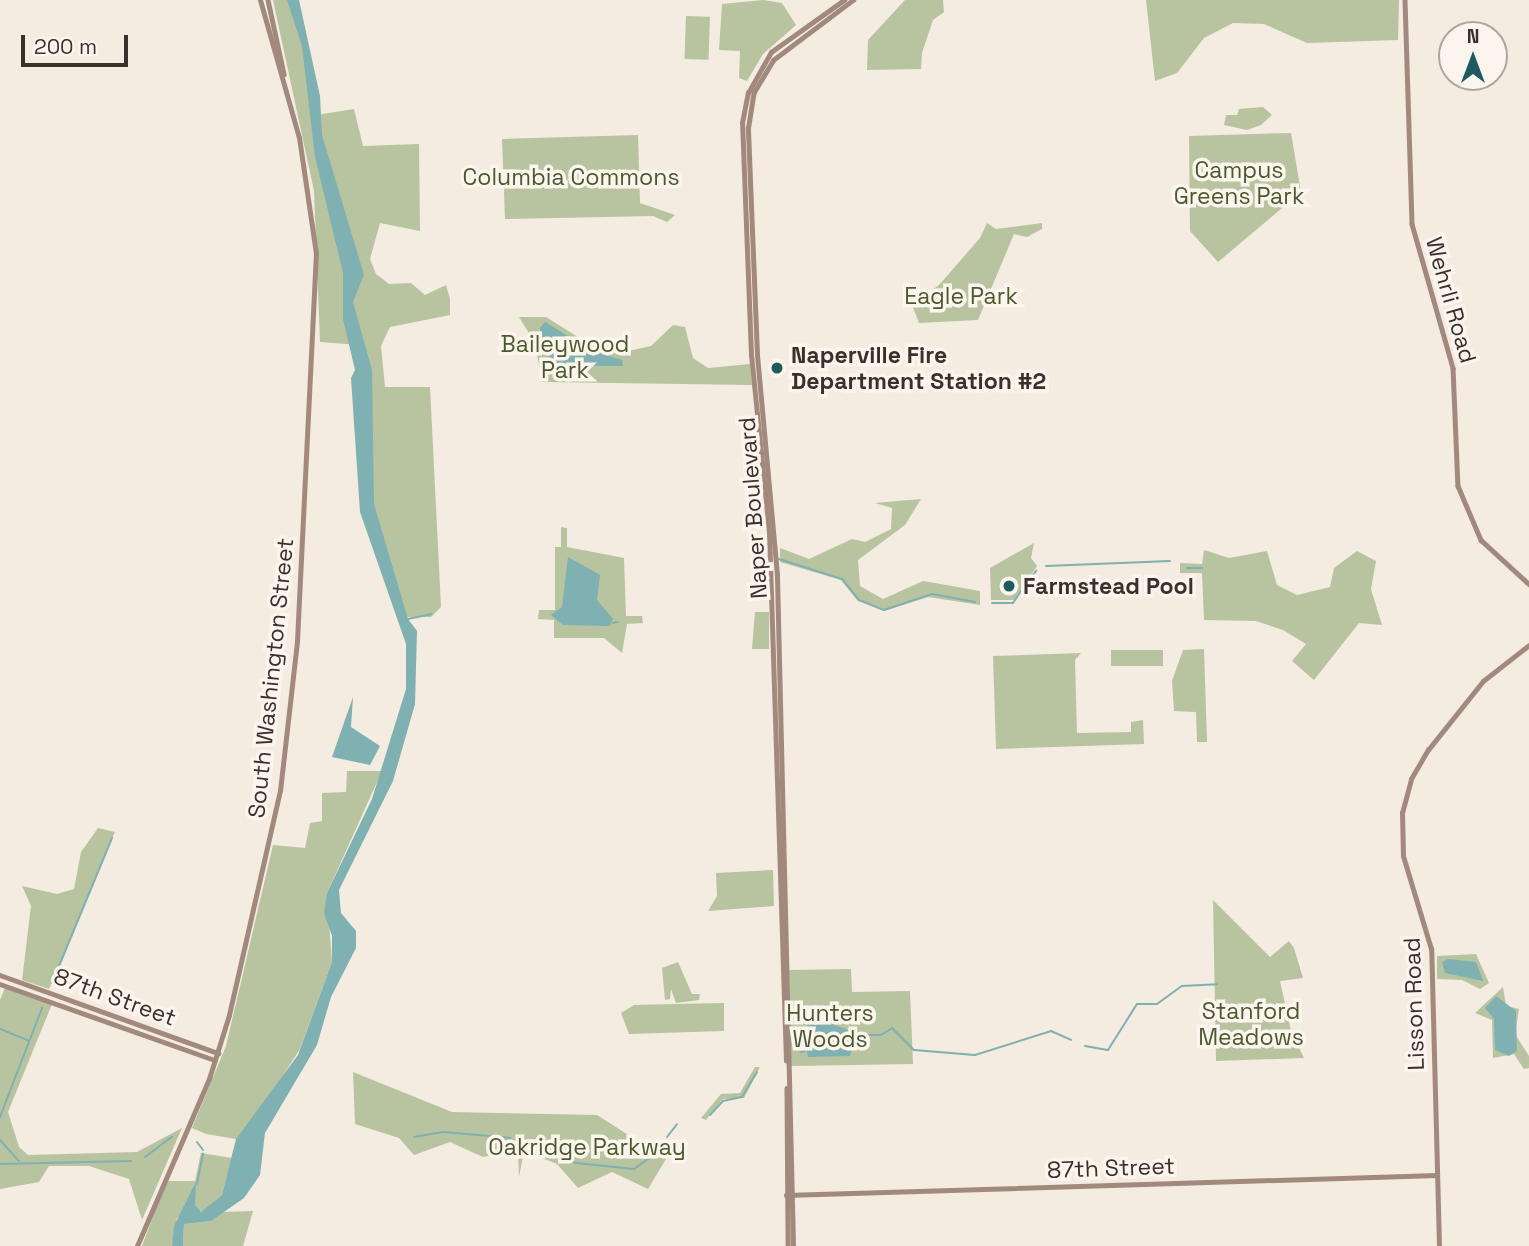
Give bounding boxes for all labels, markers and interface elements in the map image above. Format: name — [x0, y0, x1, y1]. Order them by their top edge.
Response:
scale bar — [24, 21, 131, 65]
north arrow — [1438, 21, 1508, 91]
text: N — [1467, 24, 1479, 49]
text: 200 m — [34, 33, 97, 60]
park label: Campus Greens Park — [1174, 156, 1304, 210]
park label: Columbia Commons — [462, 163, 680, 191]
street label: Wehrli Road — [1420, 234, 1482, 366]
park label: Eagle Park — [904, 282, 1018, 310]
park label: Baileywood Park — [501, 330, 629, 384]
place label: Naperville Fire Department Station #2 — [791, 341, 1046, 395]
marker: Naperville Fire Department Station #2 — [769, 360, 785, 376]
street label: Naper Boulevard — [733, 416, 773, 600]
street label: South Washington Street — [243, 537, 299, 819]
place label: Farmstead Pool — [1023, 572, 1194, 600]
marker: Farmstead Pool — [1001, 578, 1017, 594]
street label: Lisson Road — [1398, 937, 1430, 1071]
street label: 87th Street — [50, 962, 180, 1032]
park label: Stanford Meadows — [1198, 997, 1304, 1051]
park label: Hunters Woods — [786, 999, 874, 1053]
park label: Oakridge Parkway — [488, 1133, 686, 1161]
street label: 87th Street — [1047, 1152, 1175, 1184]

